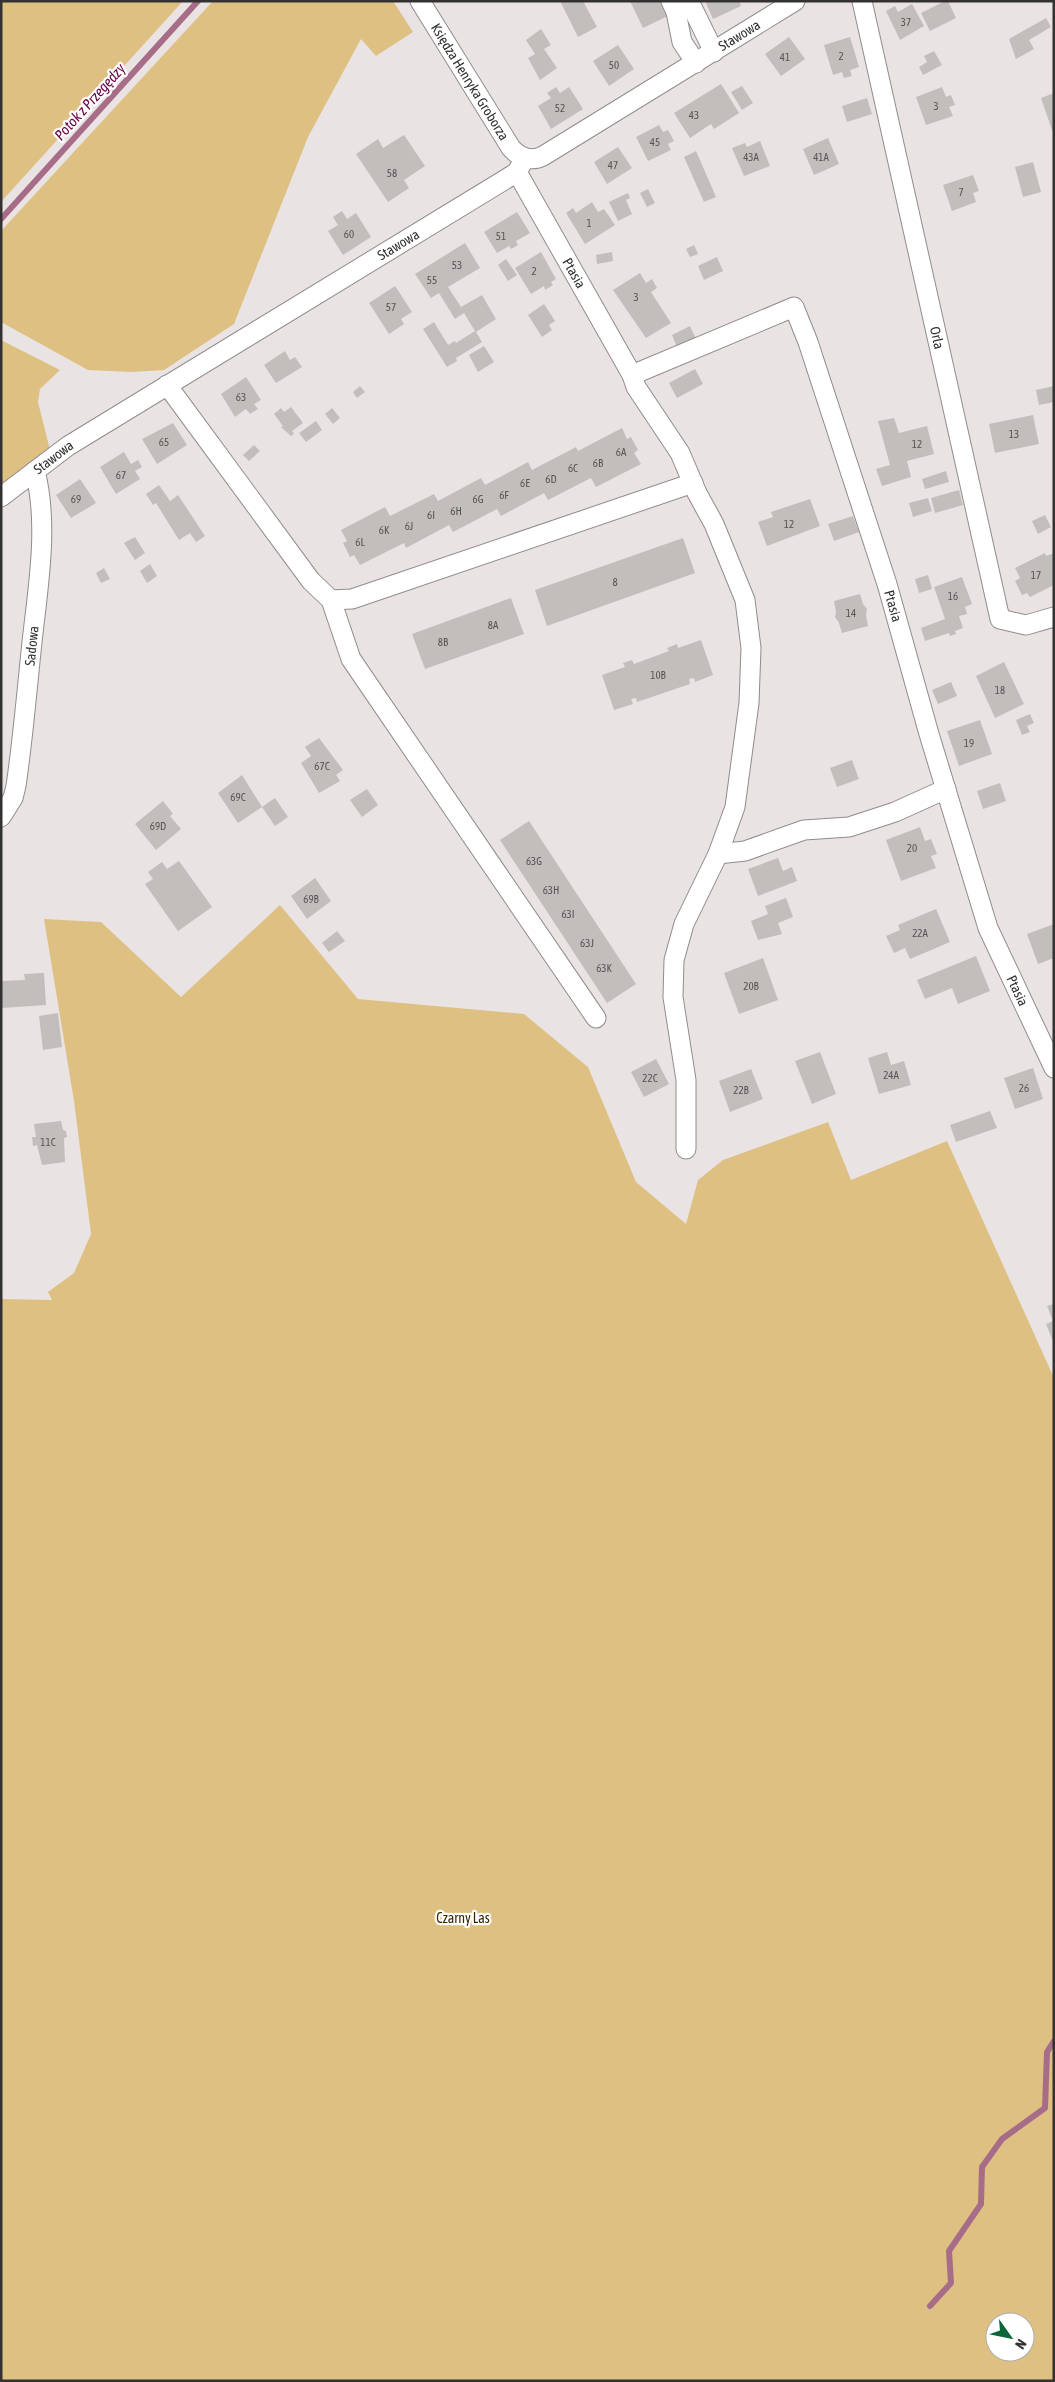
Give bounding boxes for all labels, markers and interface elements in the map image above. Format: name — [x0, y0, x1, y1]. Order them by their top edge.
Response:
street label: Stawowa — [716, 16, 763, 54]
house number: 37 — [901, 16, 911, 28]
street label: Księdza Henryka Groborza — [428, 20, 512, 143]
house number: 2 — [838, 50, 844, 62]
house number: 41 — [780, 51, 790, 63]
water label: Potok z Przegędzy — [51, 59, 129, 143]
house number: 50 — [609, 59, 619, 71]
house number: 3 — [933, 100, 939, 112]
house number: 52 — [555, 102, 565, 114]
house number: 43 — [689, 109, 699, 121]
house number: 45 — [650, 136, 660, 148]
house number: 43A — [743, 151, 759, 163]
house number: 41A — [813, 151, 829, 163]
house number: 47 — [608, 159, 618, 171]
house number: 58 — [387, 167, 397, 179]
house number: 7 — [958, 186, 964, 198]
house number: 1 — [586, 217, 592, 229]
street label: Stawowa — [375, 226, 422, 263]
house number: 60 — [344, 228, 354, 240]
house number: 51 — [496, 230, 506, 242]
street label: Ptasia — [559, 255, 589, 291]
house number: 53 — [452, 259, 462, 271]
house number: 2 — [531, 265, 537, 277]
house number: 55 — [427, 274, 437, 286]
house number: 3 — [633, 291, 639, 303]
house number: 57 — [386, 301, 396, 313]
street label: Orla — [927, 325, 947, 350]
house number: 63 — [236, 391, 246, 403]
house number: 13 — [1009, 428, 1019, 440]
house number: 65 — [159, 436, 169, 448]
street label: Stawowa — [30, 437, 76, 477]
house number: 12 — [912, 438, 922, 450]
house number: 6A — [616, 446, 627, 458]
house number: 6B — [593, 457, 604, 469]
house number: 6C — [568, 462, 578, 474]
house number: 67 — [116, 469, 126, 481]
house number: 6D — [545, 473, 557, 485]
house number: 6E — [520, 477, 530, 489]
house number: 6F — [499, 489, 509, 501]
house number: 69 — [71, 493, 81, 505]
house number: 6G — [473, 493, 484, 505]
house number: 6H — [450, 505, 462, 517]
house number: 6I — [427, 509, 435, 521]
house number: 12 — [784, 518, 794, 530]
house number: 6J — [405, 520, 413, 532]
house number: 6K — [379, 524, 390, 536]
house number: 6L — [355, 536, 365, 548]
house number: 17 — [1031, 569, 1041, 581]
house number: 8 — [612, 576, 618, 588]
street label: Ptasia — [881, 588, 905, 624]
house number: 16 — [948, 590, 958, 602]
house number: 14 — [846, 607, 856, 619]
house number: 8A — [488, 619, 499, 631]
street label: Sadowa — [22, 625, 42, 667]
house number: 8B — [438, 636, 449, 648]
house number: 10B — [650, 669, 667, 681]
house number: 18 — [995, 684, 1005, 696]
house number: 19 — [964, 737, 974, 749]
house number: 67C — [314, 760, 330, 772]
house number: 69C — [230, 791, 246, 803]
house number: 69D — [150, 820, 166, 832]
house number: 20 — [907, 842, 917, 854]
house number: 63G — [526, 855, 542, 867]
house number: 63H — [543, 884, 559, 896]
house number: 69B — [303, 893, 320, 905]
house number: 63I — [561, 908, 575, 920]
house number: 22A — [912, 927, 928, 939]
house number: 63J — [580, 937, 594, 949]
house number: 63K — [596, 962, 612, 974]
street label: Ptasia — [1003, 973, 1032, 1009]
house number: 20B — [743, 980, 760, 992]
house number: 24A — [883, 1069, 899, 1081]
house number: 22C — [642, 1072, 658, 1084]
house number: 26 — [1019, 1082, 1029, 1094]
house number: 22B — [733, 1084, 750, 1096]
house number: 11C — [40, 1136, 56, 1148]
park label: Czarny Las — [436, 1910, 490, 1926]
north arrow — [985, 2312, 1035, 2362]
text: N — [1012, 2336, 1030, 2352]

